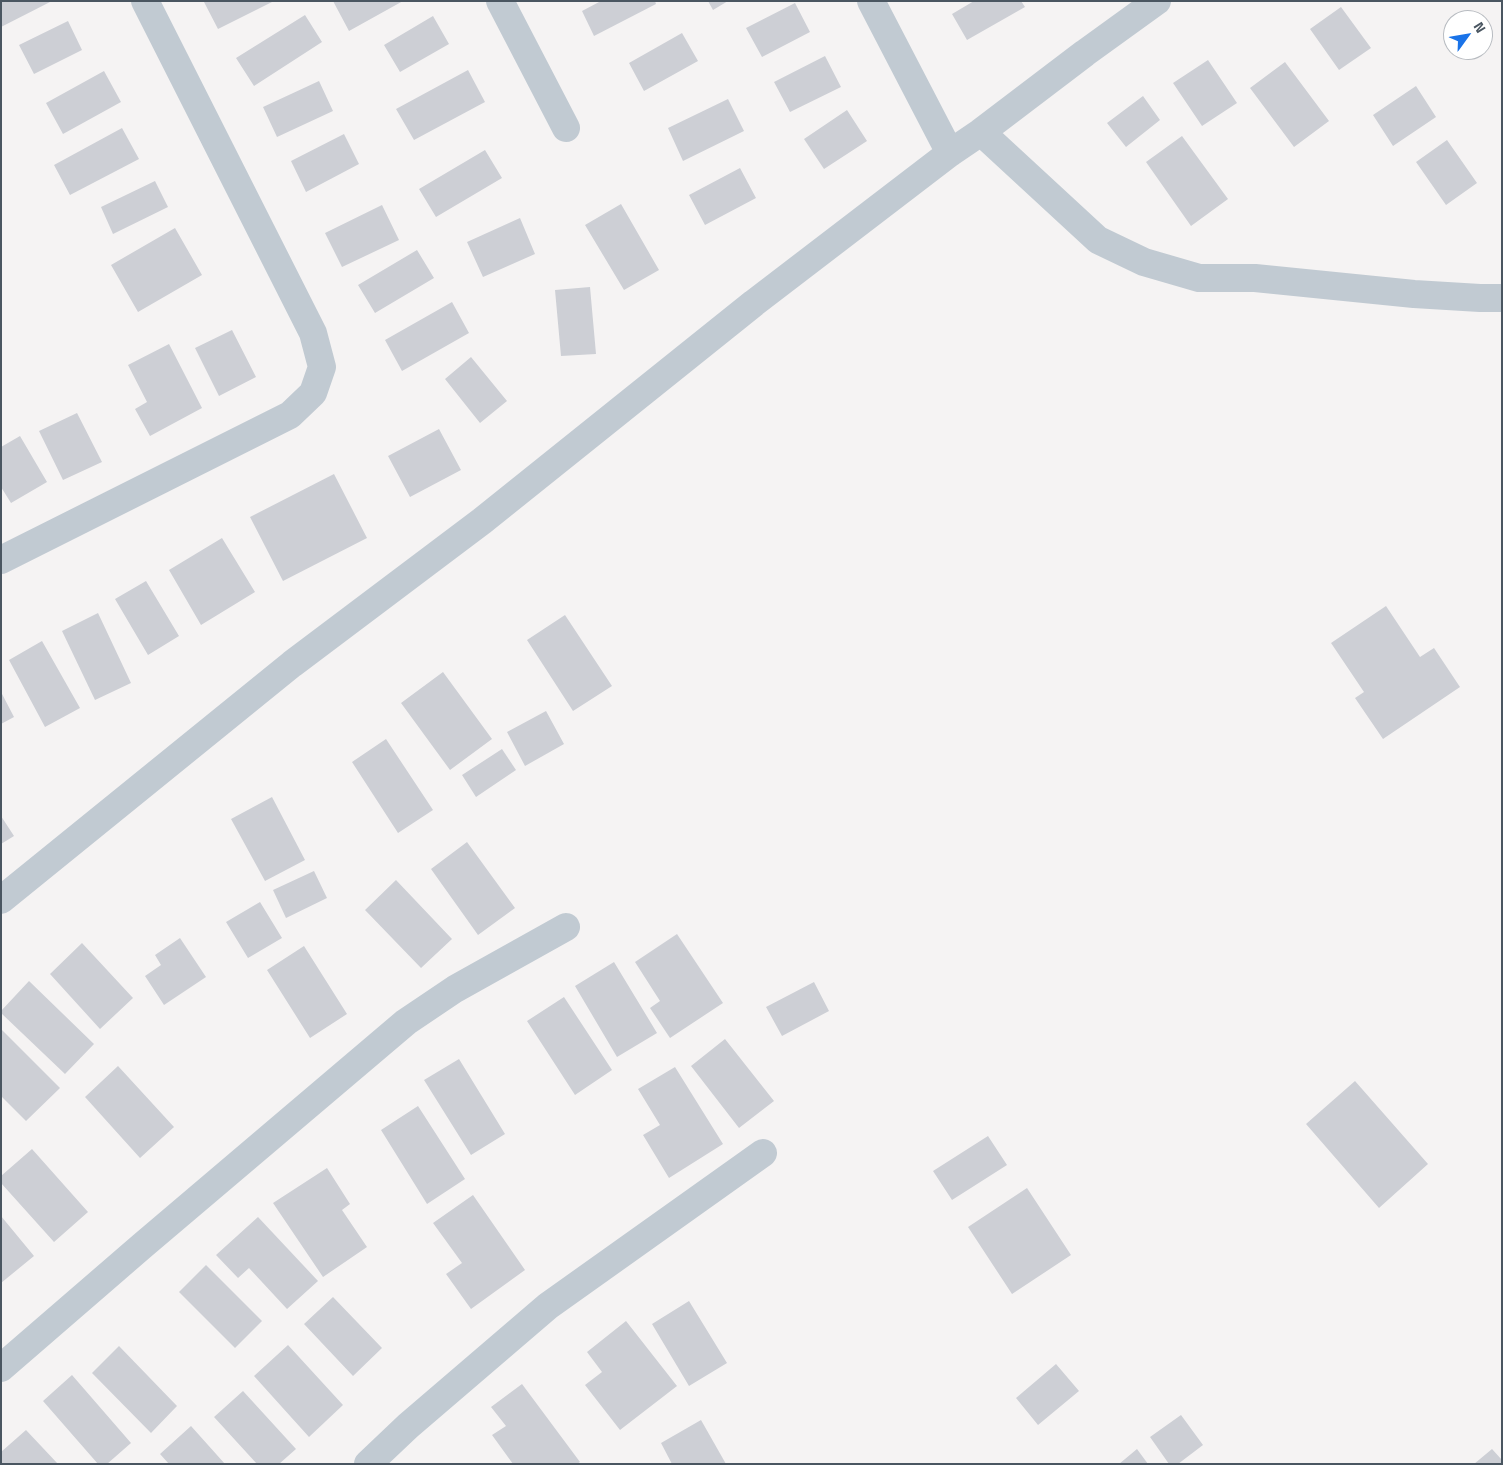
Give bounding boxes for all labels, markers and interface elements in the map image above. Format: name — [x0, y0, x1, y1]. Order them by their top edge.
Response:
north arrow — [1443, 10, 1493, 60]
text: N — [1469, 18, 1492, 37]

